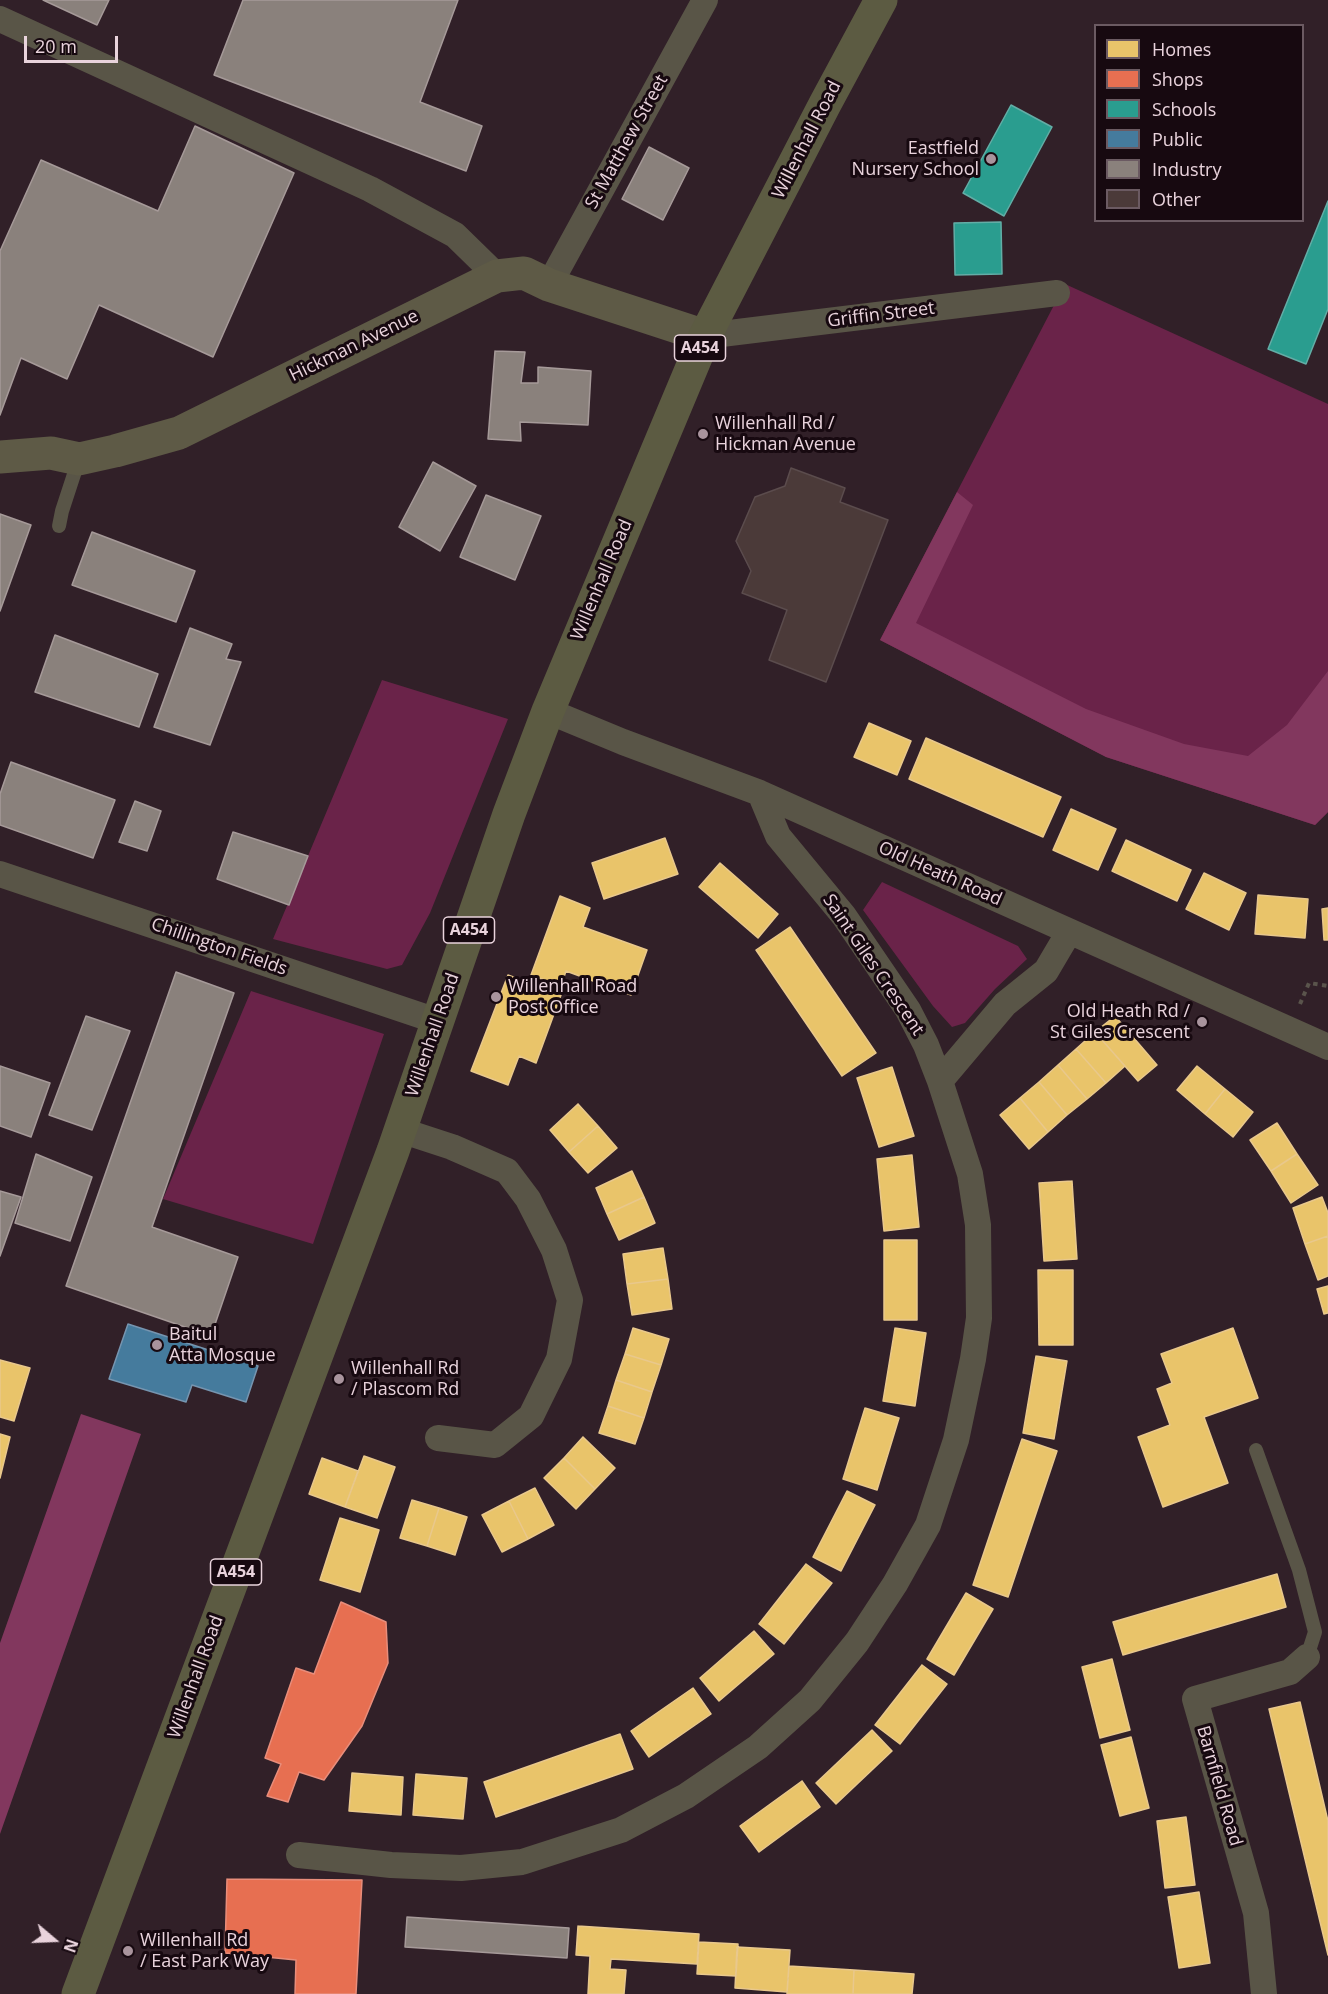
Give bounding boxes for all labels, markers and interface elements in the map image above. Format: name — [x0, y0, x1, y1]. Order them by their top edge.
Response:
scale bar — [27, 24, 122, 62]
legend — [1094, 24, 1304, 222]
text: 20 m — [35, 34, 77, 58]
text: Homes — [1152, 37, 1211, 61]
text: Shops — [1152, 67, 1203, 91]
street label: St Matthew Street — [581, 71, 673, 213]
street label: Willenhall Road — [768, 78, 846, 202]
text: Schools — [1152, 97, 1216, 121]
text: Public — [1152, 127, 1203, 151]
place label: Eastfield Nursery School — [852, 138, 979, 180]
marker: Eastfield Nursery School — [984, 152, 998, 166]
text: Industry — [1152, 157, 1222, 181]
text: Other — [1152, 187, 1201, 211]
street label: Griffin Street — [826, 298, 936, 332]
street label: Hickman Avenue — [286, 305, 422, 387]
road number: A454 — [674, 335, 726, 361]
place label: Willenhall Rd / Hickman Avenue — [715, 413, 856, 456]
marker: Willenhall Rd / Hickman Avenue — [696, 427, 710, 441]
street label: Willenhall Road — [567, 516, 637, 644]
street label: Old Heath Road — [875, 837, 1005, 911]
street label: Saint Giles Crescent — [818, 890, 928, 1040]
street label: Chillington Fields — [148, 914, 290, 980]
road number: A454 — [444, 917, 494, 943]
street label: Willenhall Road — [402, 970, 464, 1100]
place label: Willenhall Road Post Office — [508, 976, 637, 1018]
marker: Willenhall Road Post Office — [489, 990, 503, 1004]
place label: Old Heath Rd / St Giles Crescent — [1050, 1001, 1190, 1044]
marker: Old Heath Rd / St Giles Crescent — [1195, 1015, 1209, 1029]
place label: Baitul Atta Mosque — [169, 1324, 276, 1366]
marker: Baitul Atta Mosque — [150, 1338, 164, 1352]
place label: Willenhall Rd / Plascom Rd — [351, 1358, 459, 1400]
marker: Willenhall Rd / Plascom Rd — [332, 1372, 346, 1386]
road number: A454 — [210, 1559, 262, 1585]
street label: Willenhall Road — [164, 1613, 228, 1741]
street label: Barnfield Road — [1192, 1723, 1246, 1849]
north arrow — [24, 1910, 84, 1970]
place label: Willenhall Rd / East Park Way — [140, 1930, 269, 1972]
text: N — [59, 1936, 84, 1956]
marker: Willenhall Rd / East Park Way — [121, 1944, 135, 1958]

